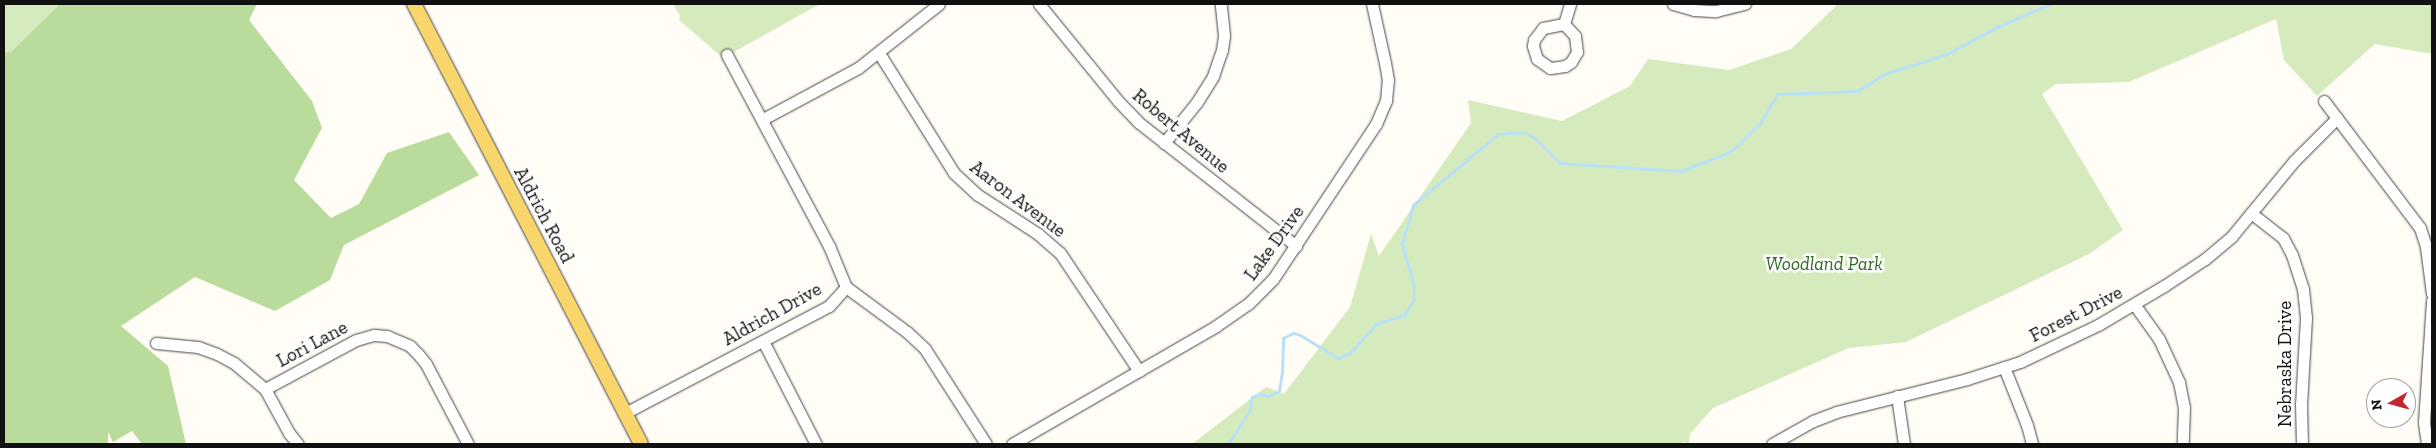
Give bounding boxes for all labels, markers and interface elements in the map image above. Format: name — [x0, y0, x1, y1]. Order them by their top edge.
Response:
street label: Robert Avenue — [1128, 84, 1234, 178]
street label: Aaron Avenue — [965, 155, 1071, 243]
street label: Aldrich Road — [509, 163, 579, 267]
street label: Lake Drive — [1239, 201, 1309, 285]
park label: Woodland Park — [1765, 253, 1883, 275]
street label: Aldrich Drive — [719, 277, 825, 351]
street label: Forest Drive — [2026, 281, 2126, 347]
street label: Nebraska Drive — [2274, 301, 2296, 427]
street label: Lori Lane — [273, 316, 351, 372]
north arrow — [2366, 378, 2416, 428]
text: N — [2368, 398, 2386, 411]

